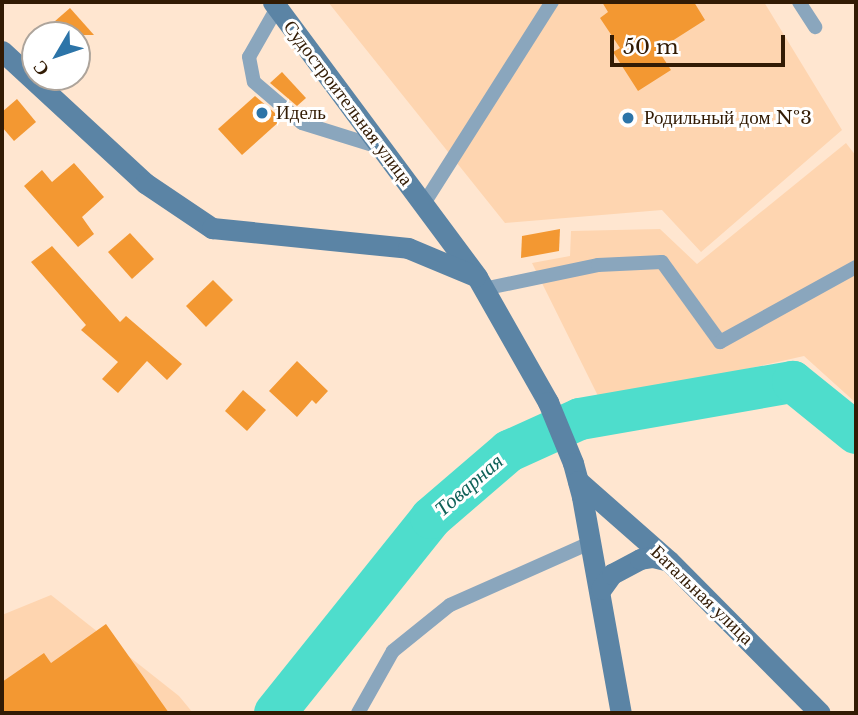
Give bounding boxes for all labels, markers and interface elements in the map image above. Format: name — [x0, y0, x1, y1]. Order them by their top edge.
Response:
street label: Судостроительная улица — [278, 16, 418, 190]
north arrow — [21, 21, 91, 91]
scale bar — [613, 21, 788, 65]
text: 50 m — [623, 34, 678, 60]
text: С — [28, 56, 54, 81]
place label: Идель — [276, 102, 326, 124]
marker: Идель — [254, 105, 270, 121]
place label: Родильный дом №3 — [644, 107, 812, 129]
marker: Родильный дом №3 — [618, 108, 638, 128]
water label: Товарная — [430, 449, 508, 521]
street label: Батальная улица — [646, 540, 758, 650]

